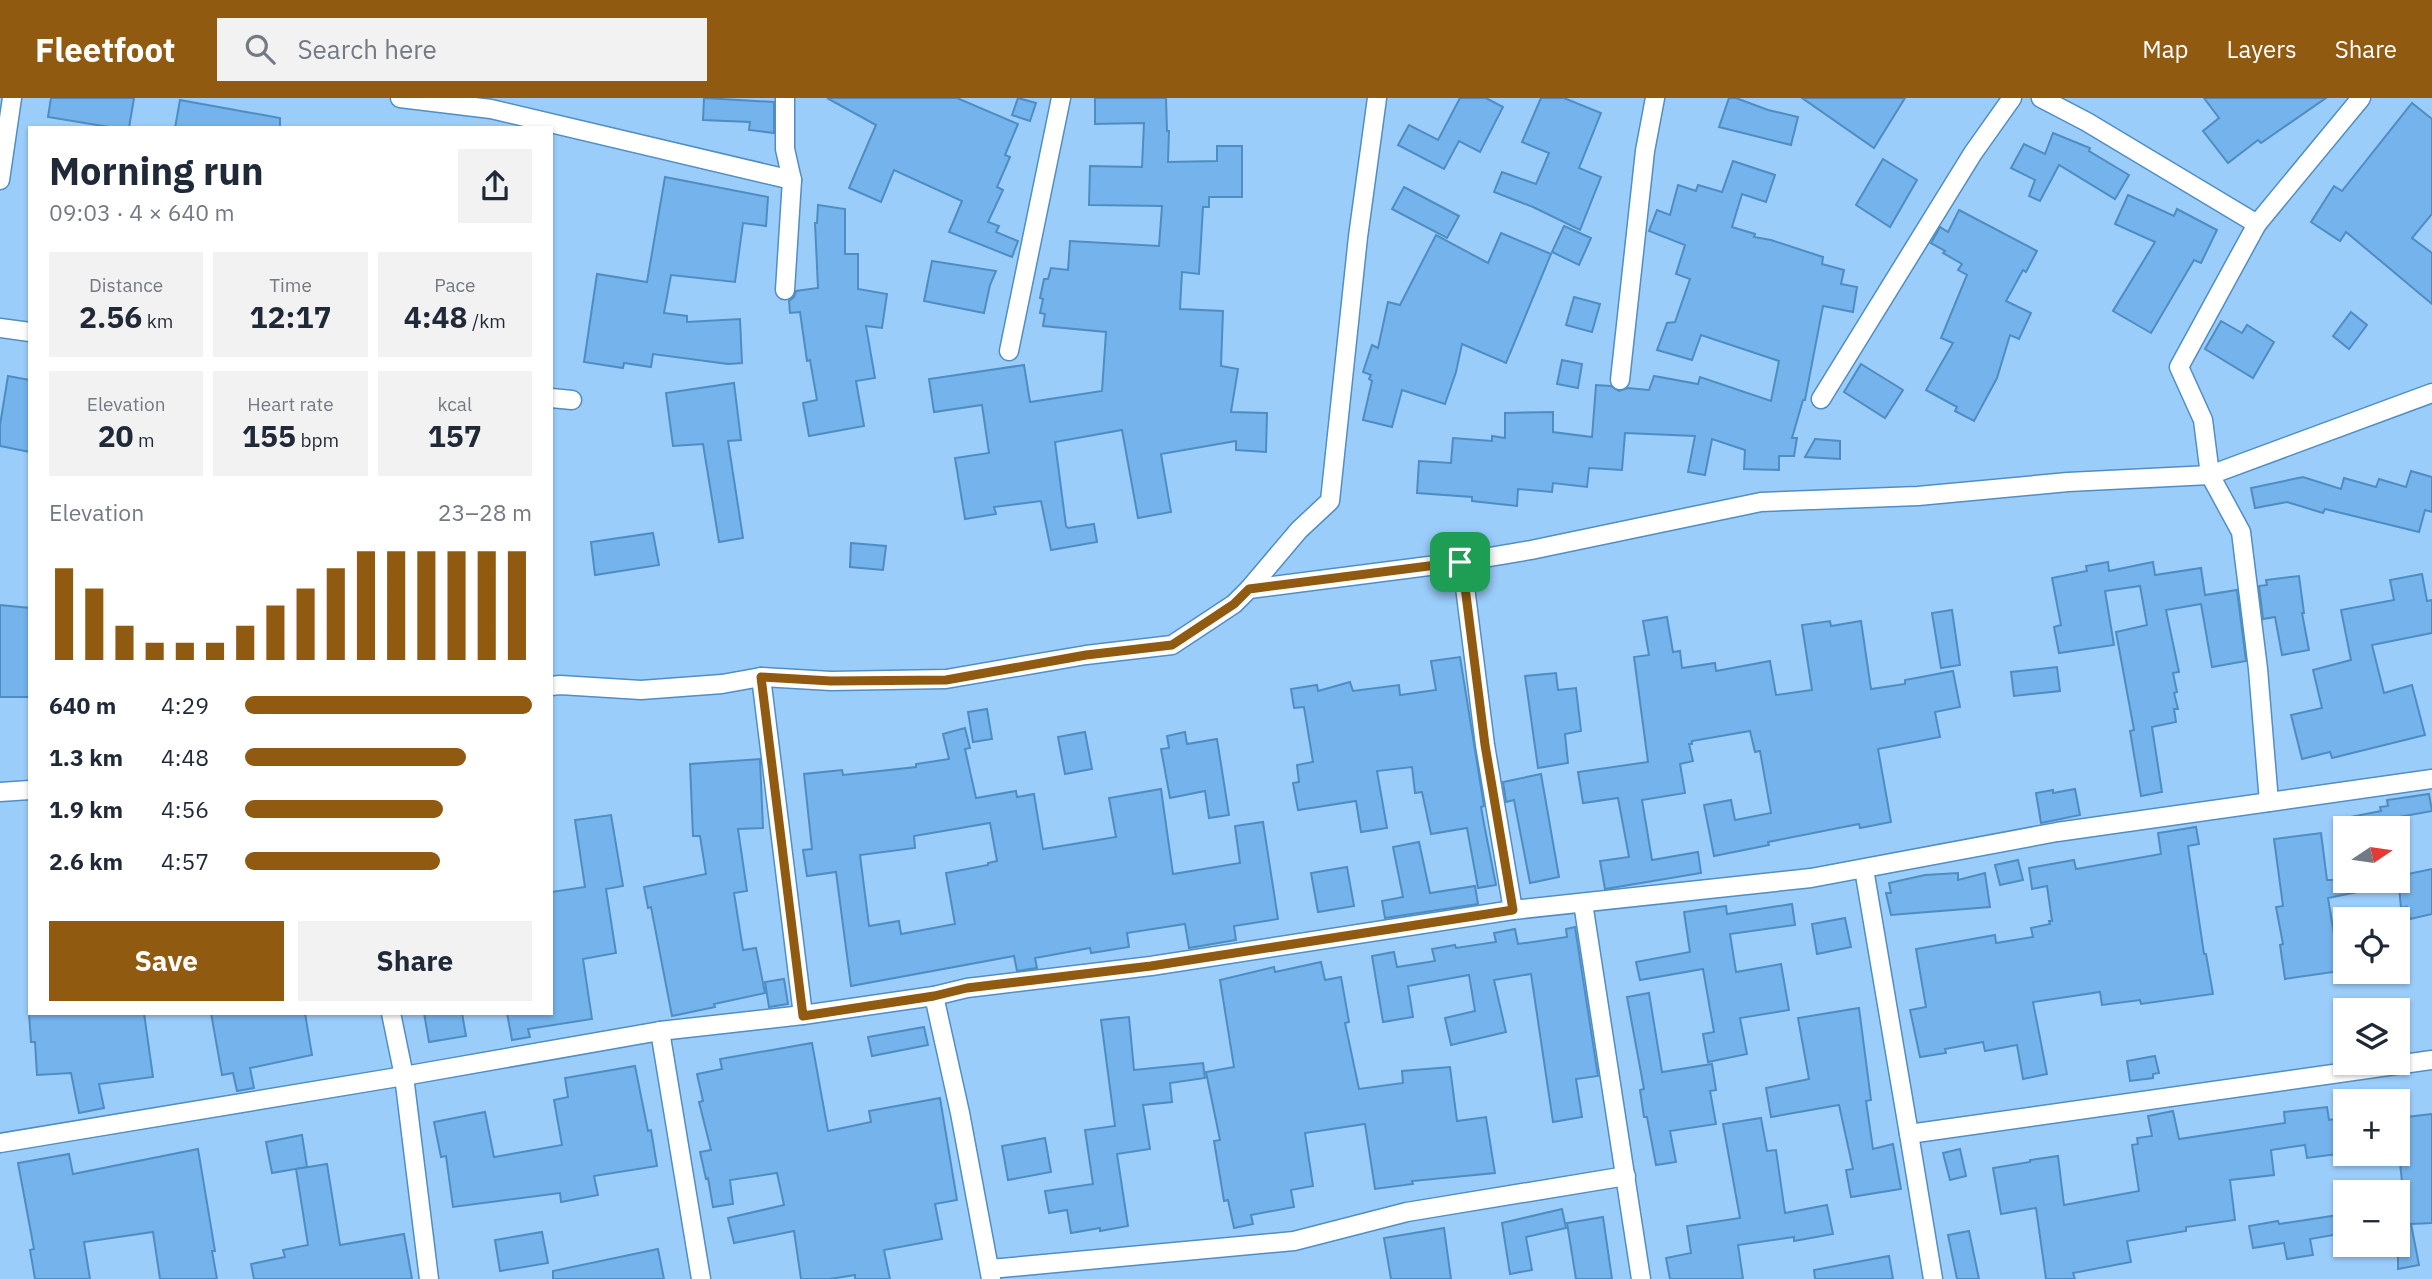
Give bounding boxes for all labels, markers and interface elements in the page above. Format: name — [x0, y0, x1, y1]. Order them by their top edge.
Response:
search box — [217, 18, 707, 81]
text: Fleetfoot — [35, 28, 175, 71]
icon: search — [241, 30, 279, 68]
text: Search here — [297, 32, 437, 66]
text: Map — [2142, 33, 2189, 65]
text: Layers — [2227, 33, 2297, 65]
text: Share — [2335, 33, 2397, 65]
text: Morning run — [49, 146, 264, 195]
button: share — [458, 149, 532, 223]
text: 09:03 · 4 × 640 m — [49, 197, 235, 227]
text: Distance — [89, 273, 163, 297]
text: Time — [269, 273, 312, 297]
text: Pace — [434, 273, 476, 297]
text: 2.56 — [79, 297, 142, 336]
text: 12:17 — [250, 297, 331, 336]
text: 4:48 — [404, 297, 468, 336]
text: km — [142, 309, 173, 333]
text: /km — [468, 309, 506, 333]
text: Elevation — [87, 392, 166, 416]
text: Heart rate — [247, 392, 334, 416]
text: kcal — [438, 392, 472, 416]
text: 20 — [98, 416, 134, 455]
text: 155 — [242, 416, 296, 455]
text: 157 — [428, 416, 482, 455]
text: m — [134, 428, 155, 452]
text: bpm — [296, 428, 339, 452]
text: Elevation — [49, 497, 144, 527]
text: 23–28 m — [438, 497, 532, 527]
pin — [1430, 532, 1490, 592]
icon: arrive — [1441, 543, 1479, 581]
text: 640 m — [49, 690, 116, 720]
text: 4:29 — [161, 690, 209, 720]
text: 1.3 km — [49, 742, 123, 772]
text: 4:48 — [161, 742, 209, 772]
text: 1.9 km — [49, 794, 123, 824]
text: 4:56 — [161, 794, 209, 824]
north arrow — [2333, 816, 2410, 892]
map controls — [2333, 816, 2410, 1257]
text: 2.6 km — [49, 846, 123, 876]
text: 4:57 — [161, 846, 209, 876]
button: locate — [2333, 907, 2410, 984]
button: Save — [49, 921, 284, 1001]
button: Share — [298, 921, 532, 1001]
button: layers — [2333, 998, 2410, 1075]
button: + — [2333, 1089, 2410, 1166]
button: − — [2333, 1180, 2410, 1257]

